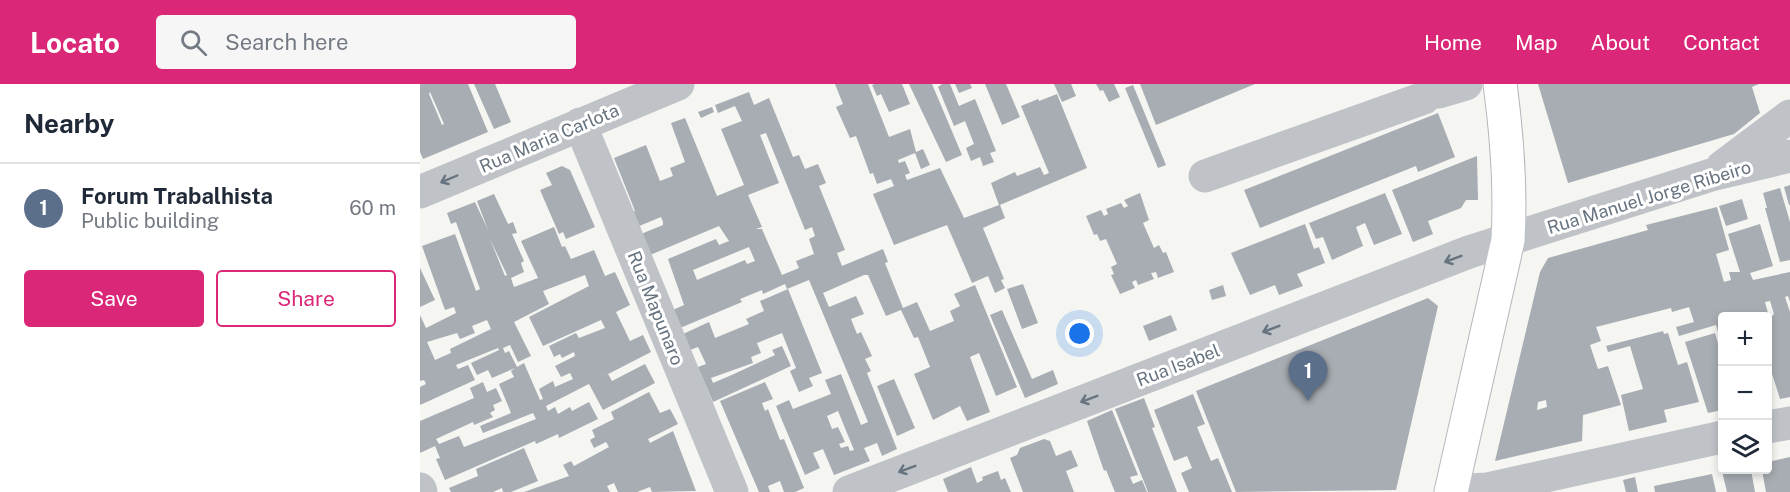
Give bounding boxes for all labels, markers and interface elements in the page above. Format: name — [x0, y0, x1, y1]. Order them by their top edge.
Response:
search box — [156, 15, 576, 69]
text: Locato — [30, 26, 120, 59]
icon: search — [177, 26, 210, 59]
text: Search here — [225, 29, 348, 55]
text: Home — [1424, 30, 1482, 55]
text: Map — [1515, 30, 1558, 55]
text: About — [1591, 30, 1650, 55]
text: Contact — [1683, 30, 1760, 55]
street label: Rua Maria Carlota — [476, 99, 622, 177]
text: Nearby — [24, 108, 114, 139]
street label: Rua Manuel Jorge Ribeiro — [1545, 156, 1753, 238]
one-way arrow — [441, 174, 459, 186]
text: Forum Trabalhista — [81, 183, 273, 209]
text: 1 — [39, 196, 48, 220]
text: 60 m — [349, 196, 396, 220]
text: Public building — [81, 209, 219, 233]
street label: Rua Mapunaro — [624, 248, 688, 368]
one-way arrow — [1444, 254, 1463, 265]
button: Save — [24, 270, 204, 327]
button: Share — [216, 270, 396, 327]
map controls — [1718, 312, 1772, 474]
button: + — [1718, 312, 1772, 366]
your location — [1065, 319, 1094, 348]
one-way arrow — [1262, 324, 1281, 335]
street label: Rua Isabel — [1133, 340, 1223, 390]
pin: 1 — [1288, 352, 1328, 401]
button: − — [1718, 366, 1772, 420]
one-way arrow — [1080, 394, 1099, 405]
button: layers — [1718, 420, 1772, 474]
one-way arrow — [898, 465, 917, 476]

